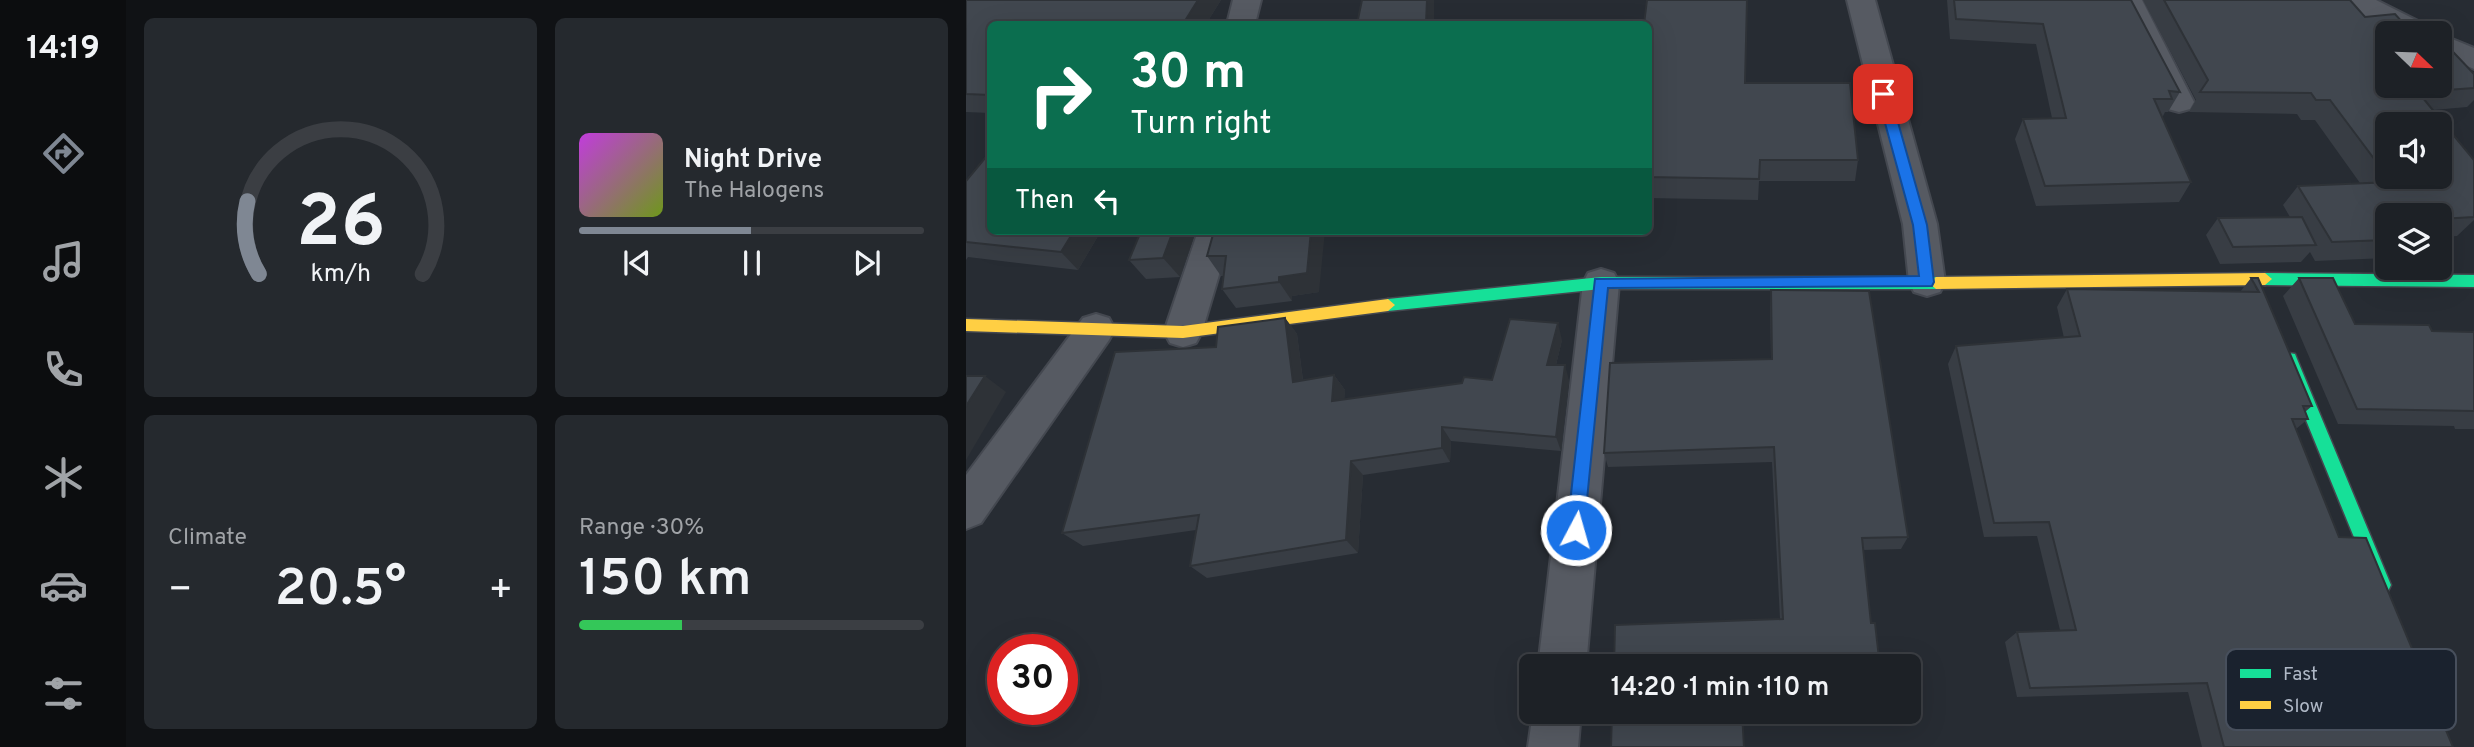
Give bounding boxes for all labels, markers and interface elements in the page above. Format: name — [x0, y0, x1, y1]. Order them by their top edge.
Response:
north arrow — [2375, 21, 2452, 98]
map controls — [2375, 21, 2452, 280]
text: 14:19 — [26, 30, 100, 70]
text: 30 m — [1130, 44, 1246, 106]
icon: right — [1015, 49, 1106, 140]
pin — [1853, 64, 1913, 124]
icon: arrive — [1864, 75, 1902, 113]
text: Turn right — [1130, 105, 1272, 145]
button: sound — [2375, 112, 2452, 189]
icon: directions — [39, 129, 88, 178]
text: Night Drive — [684, 144, 822, 177]
text: The Halogens — [684, 177, 824, 206]
text: 26 — [296, 180, 385, 272]
icon: left — [1088, 182, 1126, 220]
text: Then — [1015, 185, 1074, 218]
button: layers — [2375, 203, 2452, 280]
icon: music — [39, 237, 88, 286]
icon: previous — [618, 244, 656, 282]
icon: pause — [733, 244, 771, 282]
icon: next — [848, 244, 886, 282]
text: km/h — [310, 259, 371, 291]
icon: phone — [39, 345, 88, 394]
icon: climate — [39, 453, 88, 502]
position arrow — [1539, 493, 1613, 567]
text: Range · 30% — [579, 514, 704, 543]
text: Climate — [168, 524, 247, 553]
text: 150 km — [579, 548, 752, 614]
text: 20.5° — [275, 558, 406, 624]
icon: car — [39, 561, 88, 610]
text: − — [168, 567, 193, 616]
text: + — [488, 567, 513, 616]
speed limit sign: 30 — [987, 634, 1078, 725]
legend — [2226, 649, 2456, 730]
text: Fast — [2283, 663, 2318, 687]
icon: filters — [39, 669, 88, 718]
text: 14:20 · 1 min · 110 m — [1611, 672, 1829, 705]
text: Slow — [2283, 695, 2323, 719]

